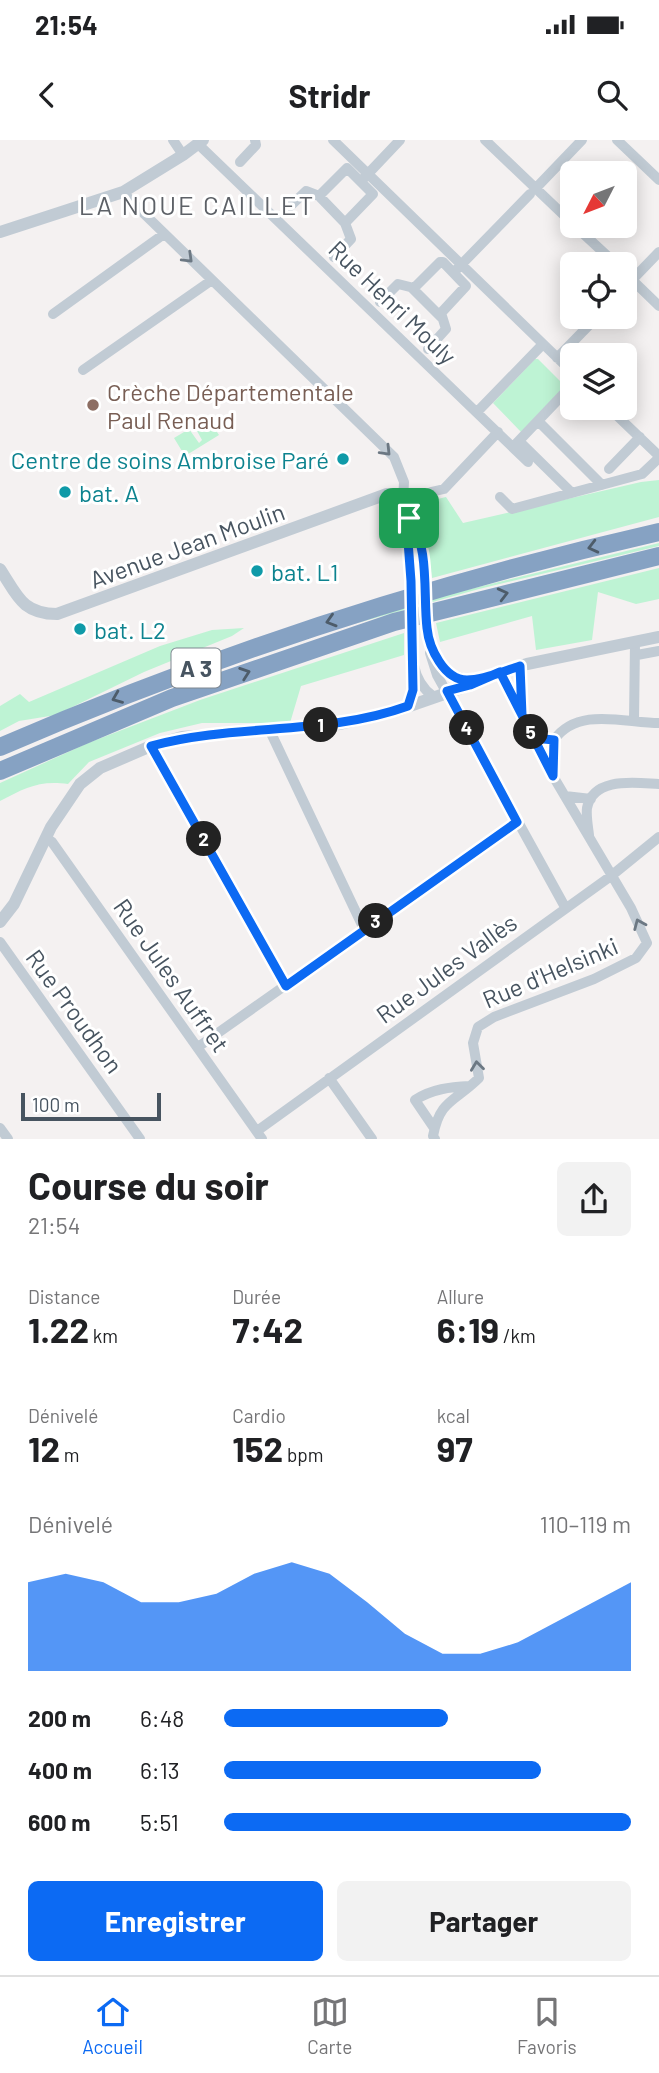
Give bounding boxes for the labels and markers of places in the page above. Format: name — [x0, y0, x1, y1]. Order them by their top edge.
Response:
place label: Crèche Départementale Paul Renaud — [107, 377, 354, 434]
marker: Crèche Départementale Paul Renaud — [85, 397, 101, 413]
place label: Centre de soins Ambroise Paré — [11, 445, 329, 474]
marker: Centre de soins Ambroise Paré — [335, 451, 351, 467]
place label: bat. A — [79, 478, 139, 507]
marker: bat. A — [57, 484, 73, 500]
pin — [379, 488, 439, 548]
place label: bat. L1 — [271, 557, 339, 586]
marker: bat. L1 — [249, 563, 265, 579]
place label: bat. L2 — [94, 615, 166, 644]
marker: bat. L2 — [72, 621, 88, 637]
pin: 1 — [304, 708, 338, 742]
pin: 4 — [449, 710, 484, 746]
pin: 5 — [514, 714, 548, 750]
pin: 2 — [186, 822, 222, 856]
pin: 3 — [358, 904, 394, 938]

